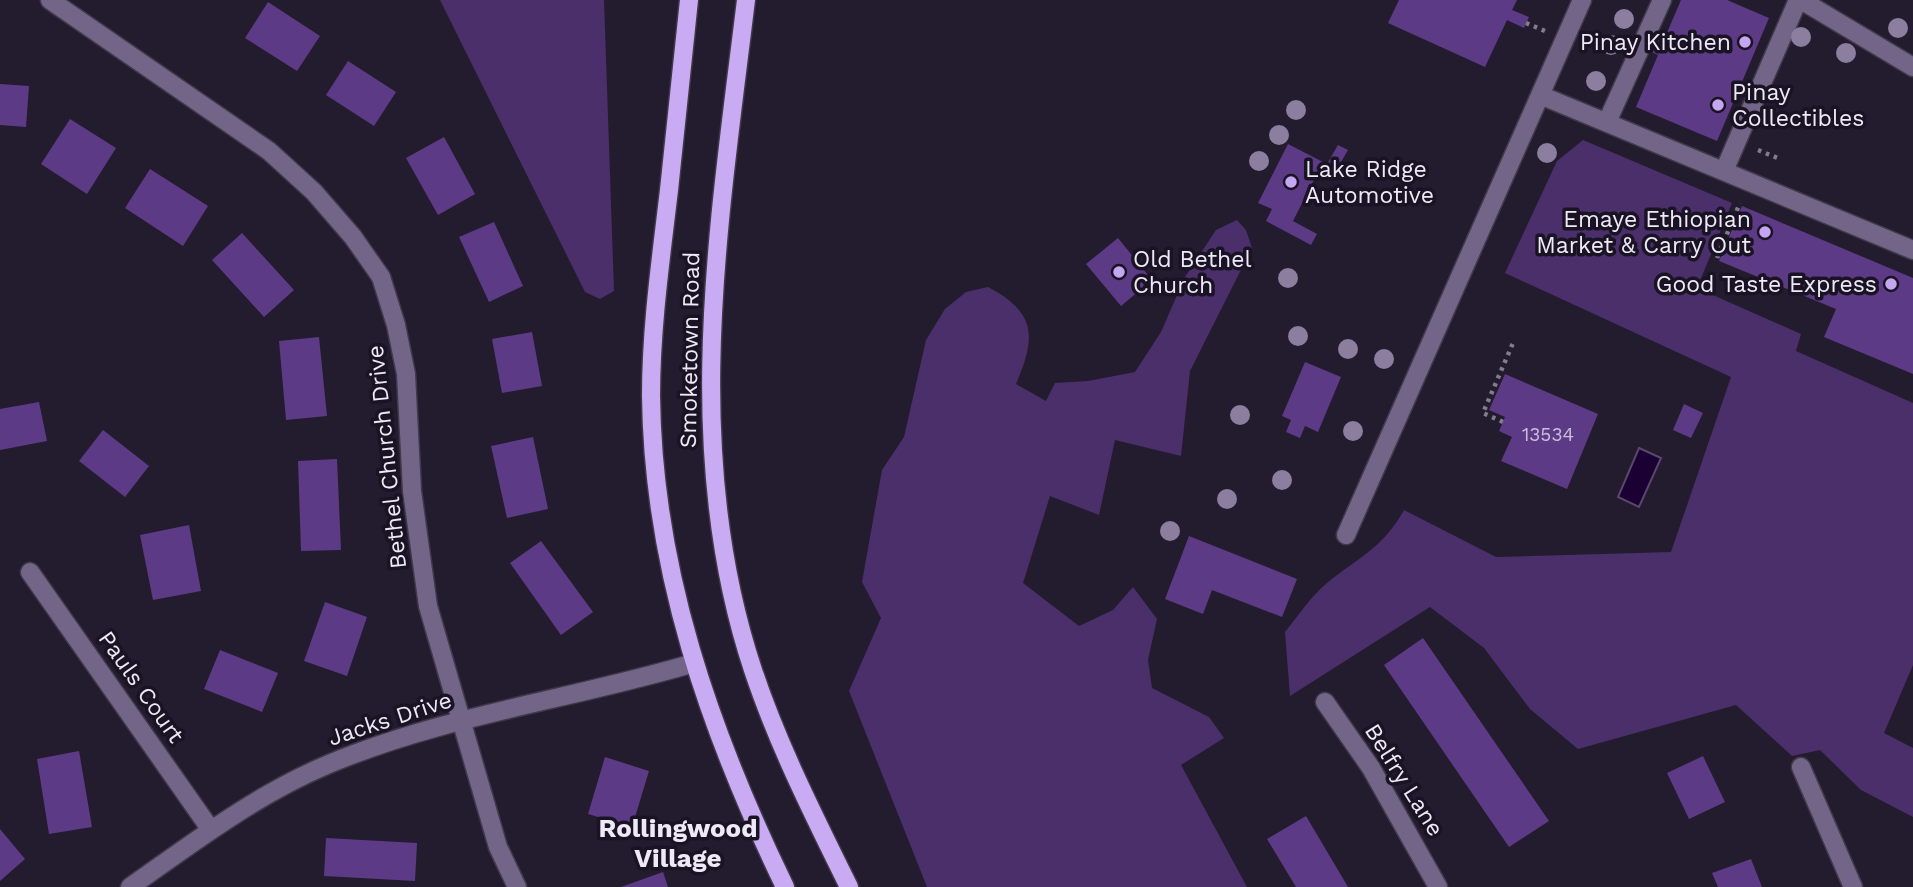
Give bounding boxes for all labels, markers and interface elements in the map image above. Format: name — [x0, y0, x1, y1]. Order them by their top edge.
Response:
place label: Pinay Kitchen — [1580, 29, 1731, 56]
marker: Pinay Kitchen — [1737, 34, 1753, 50]
place label: Pinay Collectibles — [1732, 79, 1864, 132]
marker: Pinay Collectibles — [1710, 97, 1726, 113]
place label: Lake Ridge Automotive — [1305, 156, 1434, 209]
marker: Lake Ridge Automotive — [1283, 174, 1299, 190]
place label: Emaye Ethiopian Market & Carry Out — [1536, 206, 1751, 259]
marker: Emaye Ethiopian Market & Carry Out — [1757, 224, 1773, 240]
place label: Old Bethel Church — [1133, 246, 1252, 299]
street label: Smoketown Road — [675, 252, 705, 448]
marker: Old Bethel Church — [1111, 264, 1127, 280]
place label: Good Taste Express — [1656, 271, 1877, 298]
marker: Good Taste Express — [1883, 276, 1899, 292]
street label: Bethel Church Drive — [362, 344, 412, 570]
house number: 13534 — [1522, 423, 1574, 446]
street label: Pauls Court — [93, 626, 190, 748]
street label: Jacks Drive — [325, 686, 455, 752]
street label: Belfry Lane — [1359, 719, 1449, 841]
district label: Rollingwood Village — [599, 813, 757, 873]

